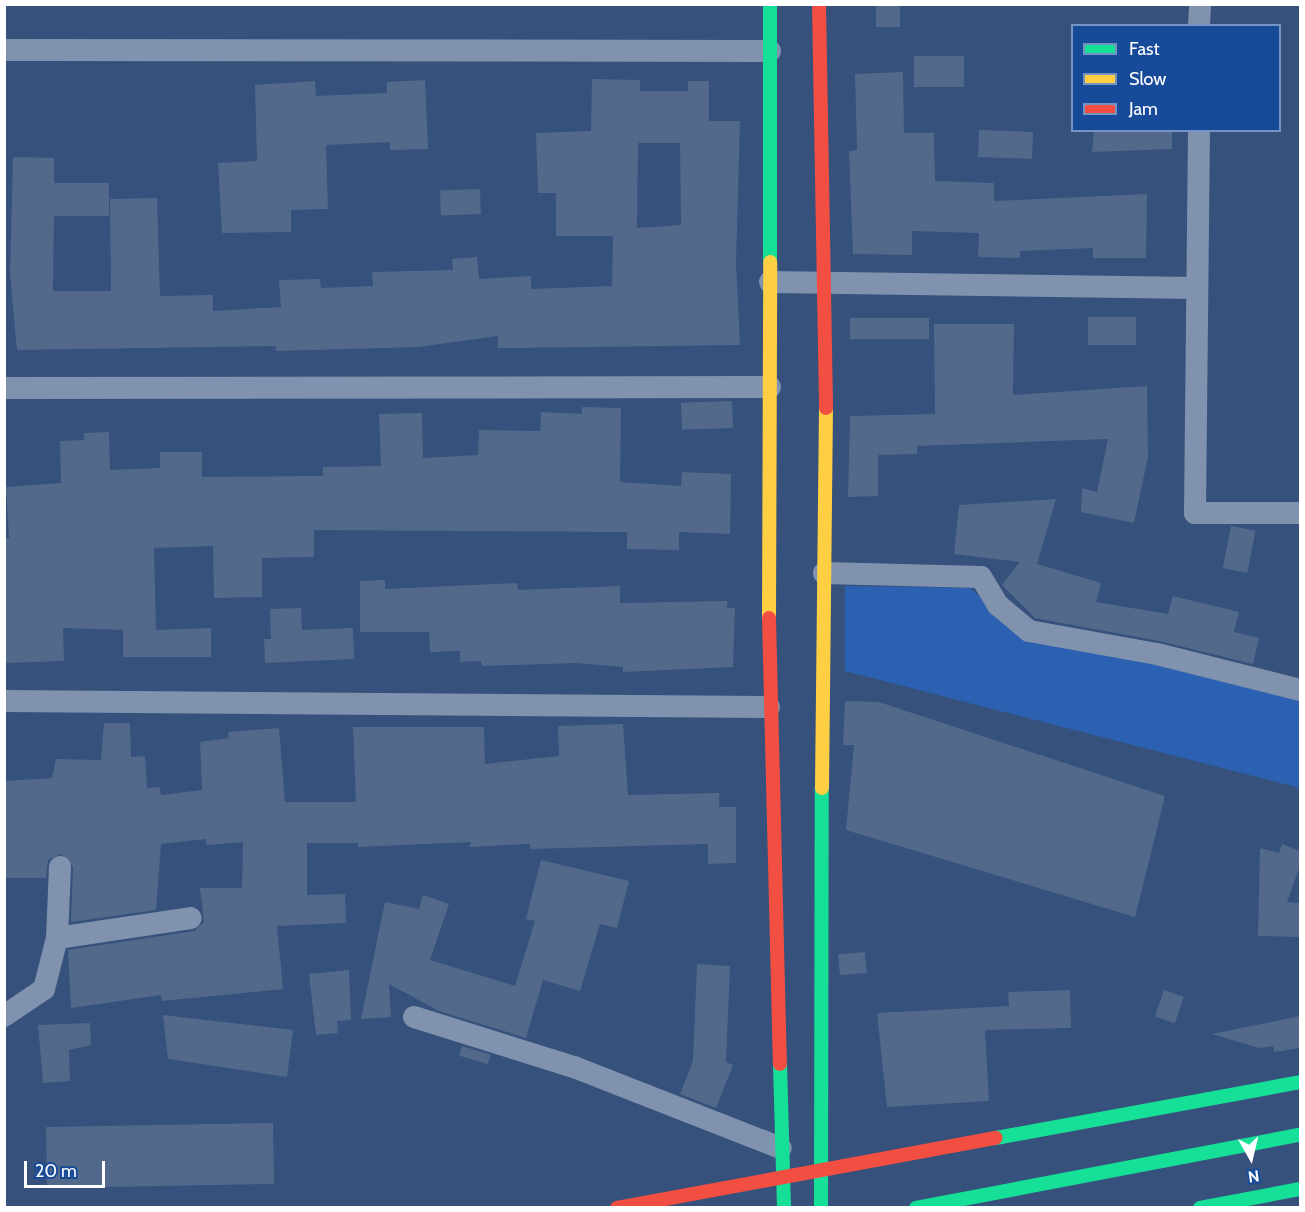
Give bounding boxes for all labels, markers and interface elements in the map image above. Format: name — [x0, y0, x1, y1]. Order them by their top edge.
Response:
legend — [1071, 24, 1281, 132]
text: Fast — [1129, 38, 1160, 60]
text: Slow — [1129, 68, 1166, 90]
text: Jam — [1129, 98, 1158, 120]
north arrow — [1221, 1128, 1281, 1188]
scale bar — [27, 1149, 108, 1187]
text: 20 m — [35, 1160, 77, 1182]
text: N — [1247, 1166, 1260, 1187]

